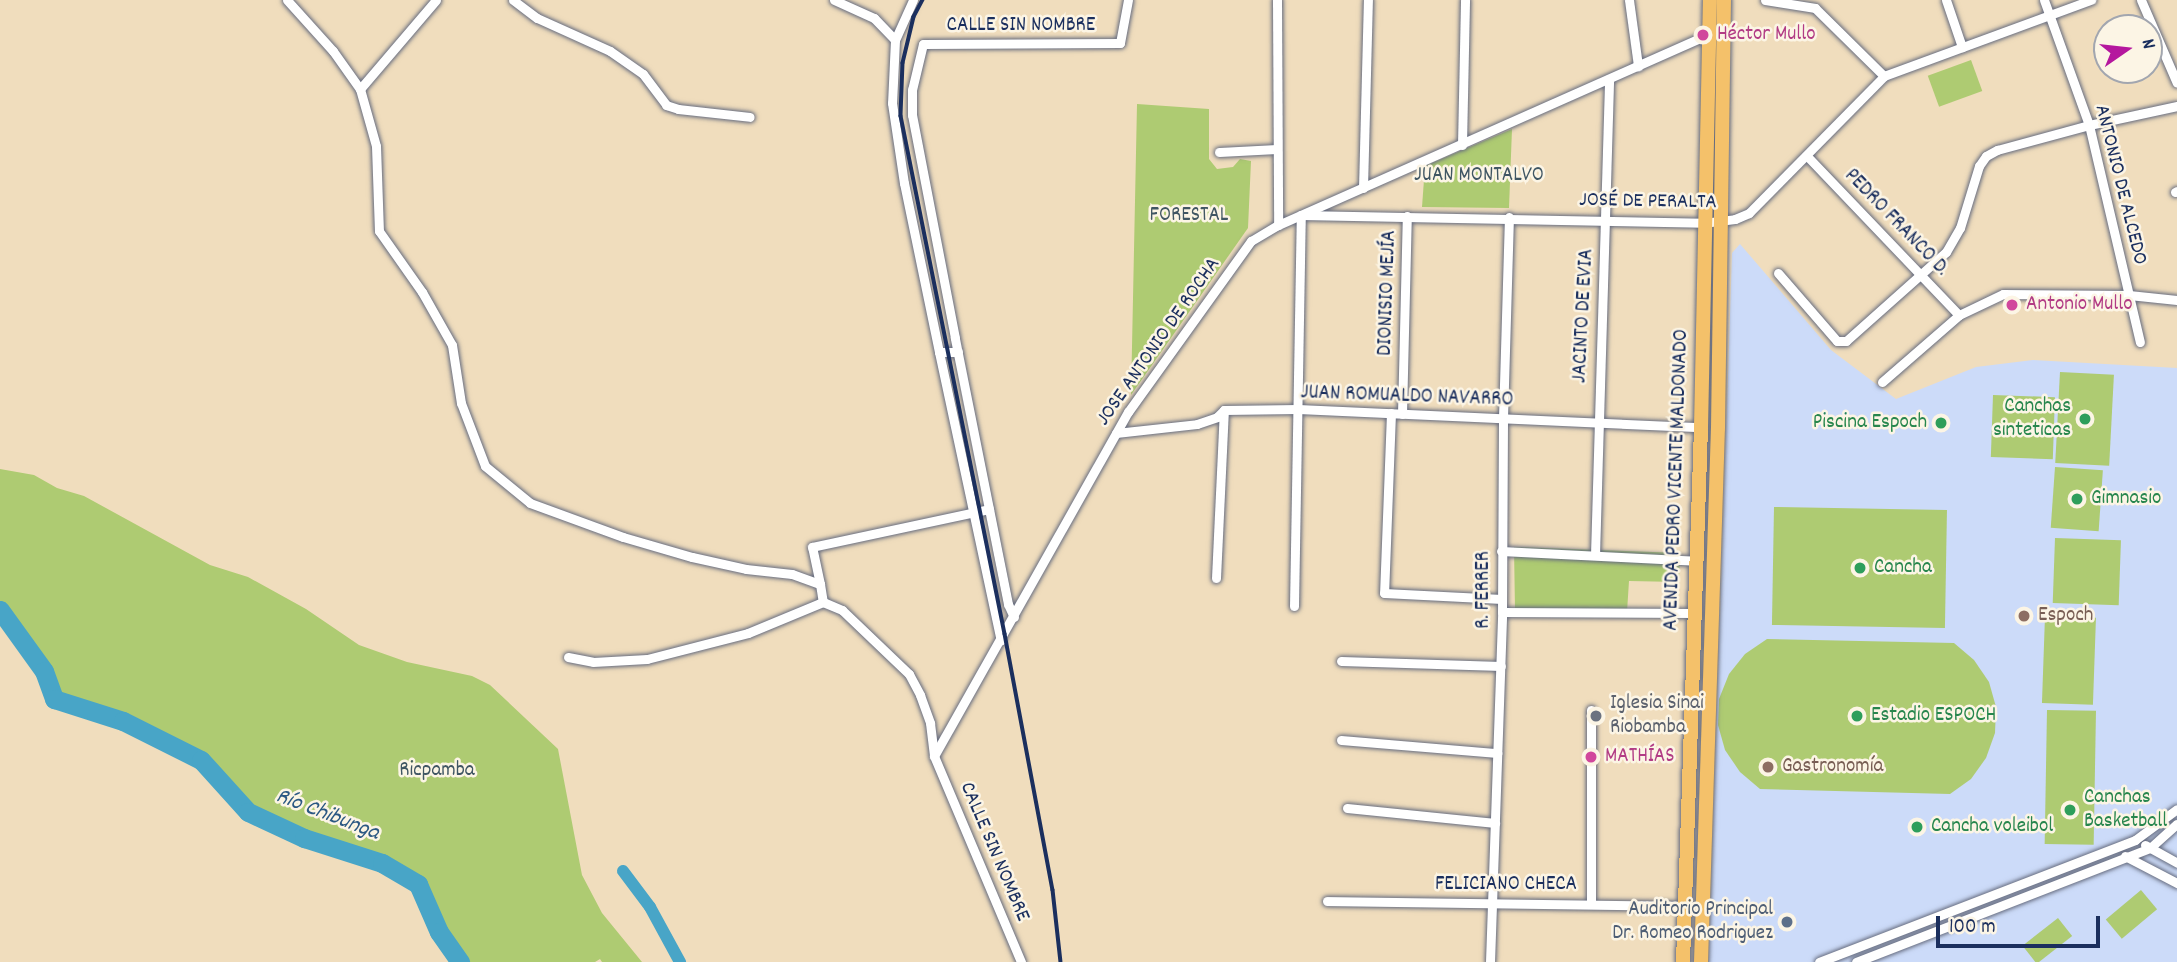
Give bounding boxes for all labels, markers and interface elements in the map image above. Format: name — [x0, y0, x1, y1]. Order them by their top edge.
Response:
street label: CALLE SIN NOMBRE — [947, 13, 1095, 39]
north arrow — [2093, 14, 2163, 84]
place label: Héctor Mullo — [1717, 22, 1816, 48]
marker: Héctor Mullo — [1695, 27, 1711, 43]
text: N — [2133, 36, 2161, 52]
street label: ANTONIO DE ALCEDO — [2088, 102, 2152, 268]
park label: JUAN MONTALVO — [1414, 163, 1544, 189]
street label: PEDRO FRANCO D. — [1838, 164, 1954, 282]
street label: JOSÉ DE PERALTA — [1579, 188, 1717, 216]
park label: FORESTAL — [1150, 203, 1228, 229]
street label: DIONISIO MEJÍA — [1373, 230, 1403, 356]
street label: JACINTO DE EVIA — [1568, 248, 1600, 384]
street label: JOSE ANTONIO DE ROCHA — [1091, 253, 1227, 431]
place label: Antonio Mullo — [2026, 292, 2133, 318]
marker: Antonio Mullo — [2004, 297, 2020, 313]
street label: AVENIDA PEDRO VICENTE MALDONADO — [1659, 329, 1695, 631]
street label: JUAN ROMUALDO NAVARRO — [1300, 381, 1514, 413]
place label: Canchas sinteticas — [1993, 394, 2071, 444]
place label: Piscina Espoch — [1813, 410, 1927, 436]
marker: Canchas sinteticas — [2077, 411, 2093, 427]
marker: Piscina Espoch — [1933, 415, 1949, 431]
place label: Gimnasio — [2091, 486, 2161, 512]
marker: Gimnasio — [2069, 491, 2085, 507]
street label: R. FERRER — [1471, 551, 1497, 629]
place label: Cancha — [1874, 555, 1932, 581]
marker: Cancha — [1852, 560, 1868, 576]
place label: Espoch — [2038, 603, 2093, 629]
marker: Espoch — [2016, 608, 2032, 624]
place label: Iglesia Sinai Riobamba — [1610, 691, 1704, 741]
place label: Estadio ESPOCH — [1871, 703, 1996, 729]
marker: Iglesia Sinai Riobamba — [1588, 708, 1604, 724]
marker: Estadio ESPOCH — [1849, 708, 1865, 724]
place label: MATHÍAS — [1605, 744, 1675, 770]
marker: MATHÍAS — [1583, 749, 1599, 765]
place label: Gastronomía — [1782, 754, 1883, 780]
park label: Ricpamba — [399, 758, 475, 784]
marker: Gastronomía — [1760, 759, 1776, 775]
street label: CALLE SIN NOMBRE — [953, 779, 1035, 925]
water label: Río Chibunga — [271, 784, 383, 848]
place label: Canchas Basketball — [2084, 785, 2167, 835]
marker: Canchas Basketball — [2062, 802, 2078, 818]
place label: Cancha voleibol — [1931, 814, 2053, 840]
marker: Cancha voleibol — [1909, 819, 1925, 835]
street label: FELICIANO CHECA — [1435, 872, 1577, 898]
place label: Auditorio Principal Dr. Romeo Rodriguez — [1612, 897, 1773, 947]
scale bar — [1939, 902, 2104, 946]
text: 100 m — [1949, 913, 1996, 943]
marker: Auditorio Principal Dr. Romeo Rodriguez — [1779, 914, 1795, 930]

